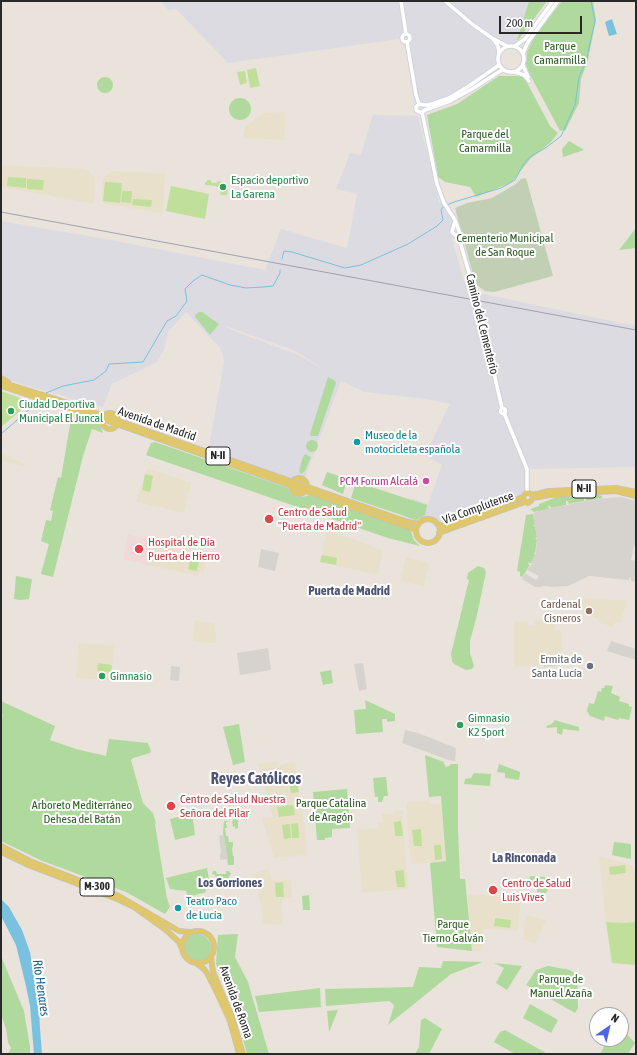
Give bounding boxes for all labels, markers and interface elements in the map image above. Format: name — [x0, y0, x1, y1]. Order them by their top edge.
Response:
scale bar — [501, 8, 584, 34]
text: 200 m — [506, 16, 533, 30]
park label: Parque Camarmilla — [534, 39, 586, 67]
park label: Parque del Camarmilla — [459, 127, 511, 155]
place label: Espacio deportivo La Garena — [231, 173, 309, 201]
marker: Espacio deportivo La Garena — [218, 182, 228, 192]
park label: Cementerio Municipal de San Roque — [456, 231, 554, 259]
street label: Camino del Cementerio — [463, 272, 501, 376]
place label: Ciudad Deportiva Municipal El Juncal — [19, 397, 103, 425]
street label: Avenida de Madrid — [116, 404, 198, 444]
marker: Ciudad Deportiva Municipal El Juncal — [6, 406, 16, 416]
place label: Museo de la motocicleta española — [365, 428, 460, 456]
marker: Museo de la motocicleta española — [352, 437, 362, 447]
road number: N-II — [206, 447, 230, 465]
place label: PCM Forum Alcalá — [339, 474, 418, 488]
marker: PCM Forum Alcalá — [421, 476, 431, 486]
road number: N-II — [572, 480, 596, 498]
street label: Vía Complutense — [441, 488, 515, 528]
place label: Centro de Salud "Puerta de Madrid" — [278, 505, 361, 533]
marker: Centro de Salud "Puerta de Madrid" — [263, 513, 275, 525]
place label: Hospital de Día Puerta de Hierro — [148, 535, 220, 563]
marker: Hospital de Día Puerta de Hierro — [133, 543, 145, 555]
district label: Puerta de Madrid — [308, 583, 390, 599]
place label: Cardenal Cisneros — [541, 597, 581, 625]
marker: Cardenal Cisneros — [584, 606, 594, 616]
place label: Ermita de Santa Lucía — [532, 652, 582, 680]
marker: Ermita de Santa Lucía — [585, 661, 595, 671]
place label: Gimnasio — [110, 669, 152, 683]
marker: Gimnasio — [97, 671, 107, 681]
place label: Gimnasio K2 Sport — [468, 711, 510, 739]
marker: Gimnasio K2 Sport — [455, 720, 465, 730]
district label: Reyes Católicos — [211, 769, 301, 789]
place label: Centro de Salud Nuestra Señora del Pilar — [180, 792, 286, 820]
park label: Parque Catalina de Aragón — [296, 796, 366, 824]
park label: Arboreto Mediterráneo Dehesa del Batán — [32, 798, 132, 826]
marker: Centro de Salud Nuestra Señora del Pilar — [165, 800, 177, 812]
district label: La Rinconada — [492, 850, 556, 866]
district label: Los Gorriones — [198, 875, 262, 891]
place label: Centro de Salud Luis Vives — [502, 876, 571, 904]
road number: M-300 — [80, 878, 114, 896]
marker: Centro de Salud Luis Vives — [487, 884, 499, 896]
place label: Teatro Paco de Lucía — [186, 894, 237, 922]
marker: Teatro Paco de Lucía — [173, 903, 183, 913]
park label: Parque Tierno Galván — [422, 917, 484, 945]
water label: Río Henares — [29, 959, 53, 1017]
street label: Avenida de Roma — [216, 964, 256, 1040]
park label: Parque de Manuel Azaña — [530, 972, 592, 1000]
north arrow — [589, 1007, 629, 1047]
text: N — [609, 1011, 621, 1025]

